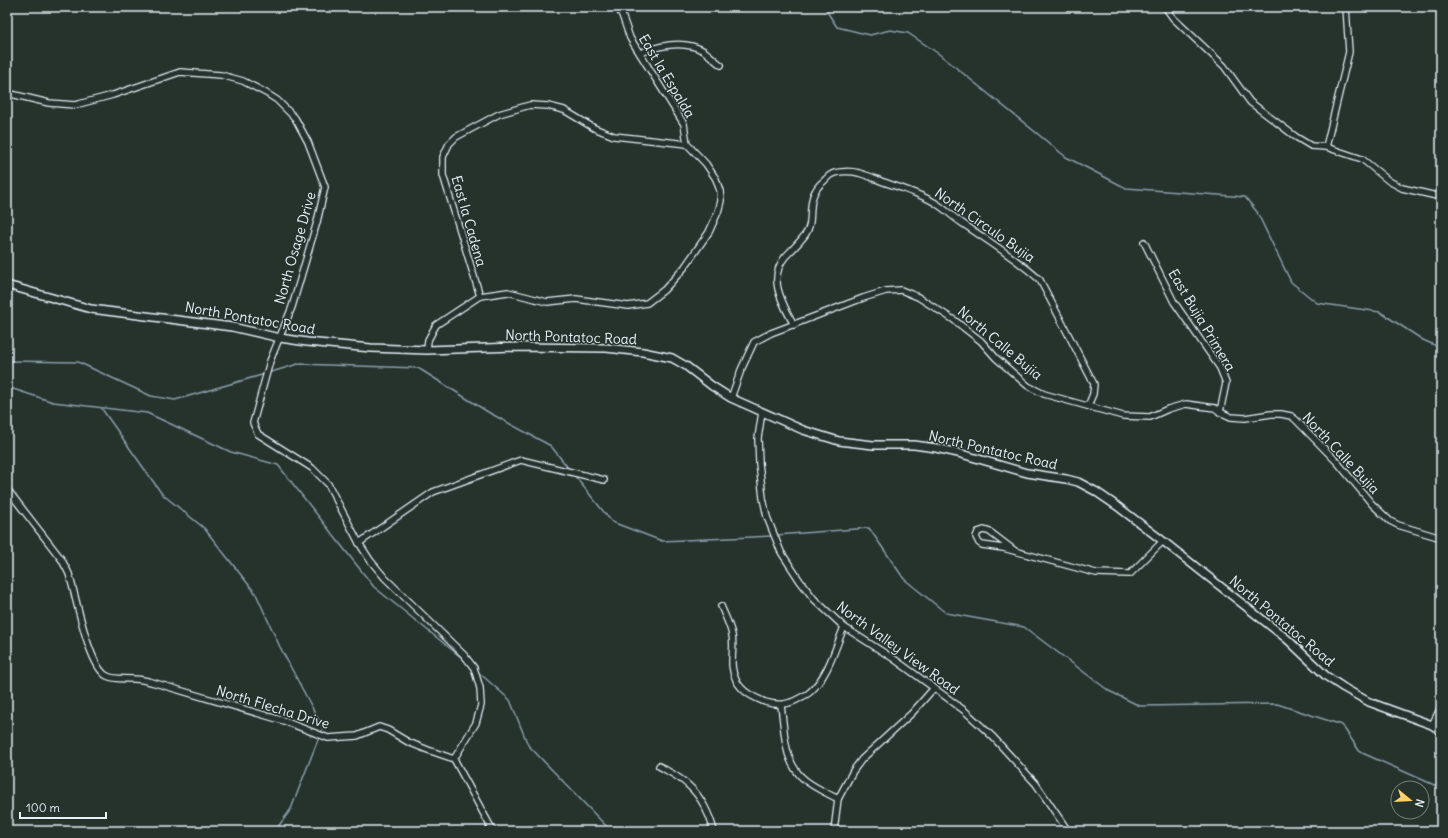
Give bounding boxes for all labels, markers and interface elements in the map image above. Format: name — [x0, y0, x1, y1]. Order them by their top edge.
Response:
street label: East la Espalda — [635, 31, 699, 121]
street label: East la Cadena — [447, 173, 491, 269]
street label: North Circulo Bujia — [931, 184, 1039, 266]
street label: North Osage Drive — [270, 190, 320, 306]
street label: East Bujia Primera — [1164, 266, 1240, 374]
street label: North Pontatoc Road — [184, 298, 316, 338]
street label: North Calle Bujia — [954, 302, 1046, 384]
street label: North Pontatoc Road — [505, 326, 637, 348]
street label: North Calle Bujia — [1299, 408, 1383, 498]
street label: North Pontatoc Road — [927, 426, 1059, 474]
street label: North Pontatoc Road — [1226, 572, 1338, 670]
street label: North Valley View Road — [833, 597, 963, 699]
street label: North Flecha Drive — [214, 681, 332, 733]
north arrow — [1390, 780, 1430, 820]
scale bar — [20, 794, 106, 820]
text: N — [1412, 797, 1427, 809]
text: 100 m — [26, 800, 60, 815]

